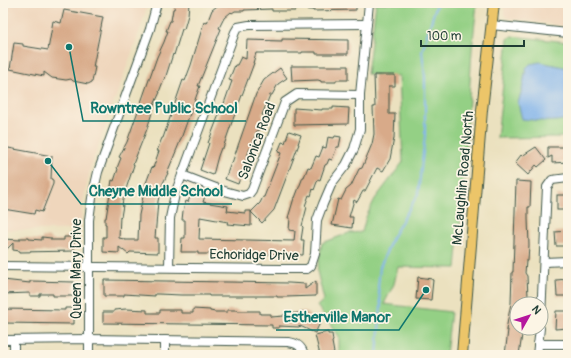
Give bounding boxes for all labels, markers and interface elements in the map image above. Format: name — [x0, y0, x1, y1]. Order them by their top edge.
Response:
scale bar — [421, 22, 524, 48]
text: 100 m — [427, 29, 462, 44]
callout: Rowntree Public School — [83, 94, 246, 121]
text: Rowntree Public School — [90, 99, 238, 118]
street label: Salonica Road — [234, 100, 280, 182]
street label: McLaughlin Road North — [449, 110, 477, 246]
callout: Cheyne Middle School — [81, 177, 232, 204]
text: Cheyne Middle School — [89, 182, 223, 201]
street label: Queen Mary Drive — [68, 219, 85, 319]
street label: Echoridge Drive — [209, 246, 299, 264]
north arrow — [509, 296, 549, 336]
callout: Estherville Manor — [276, 303, 399, 330]
text: N — [529, 303, 544, 317]
text: Estherville Manor — [283, 308, 391, 327]

